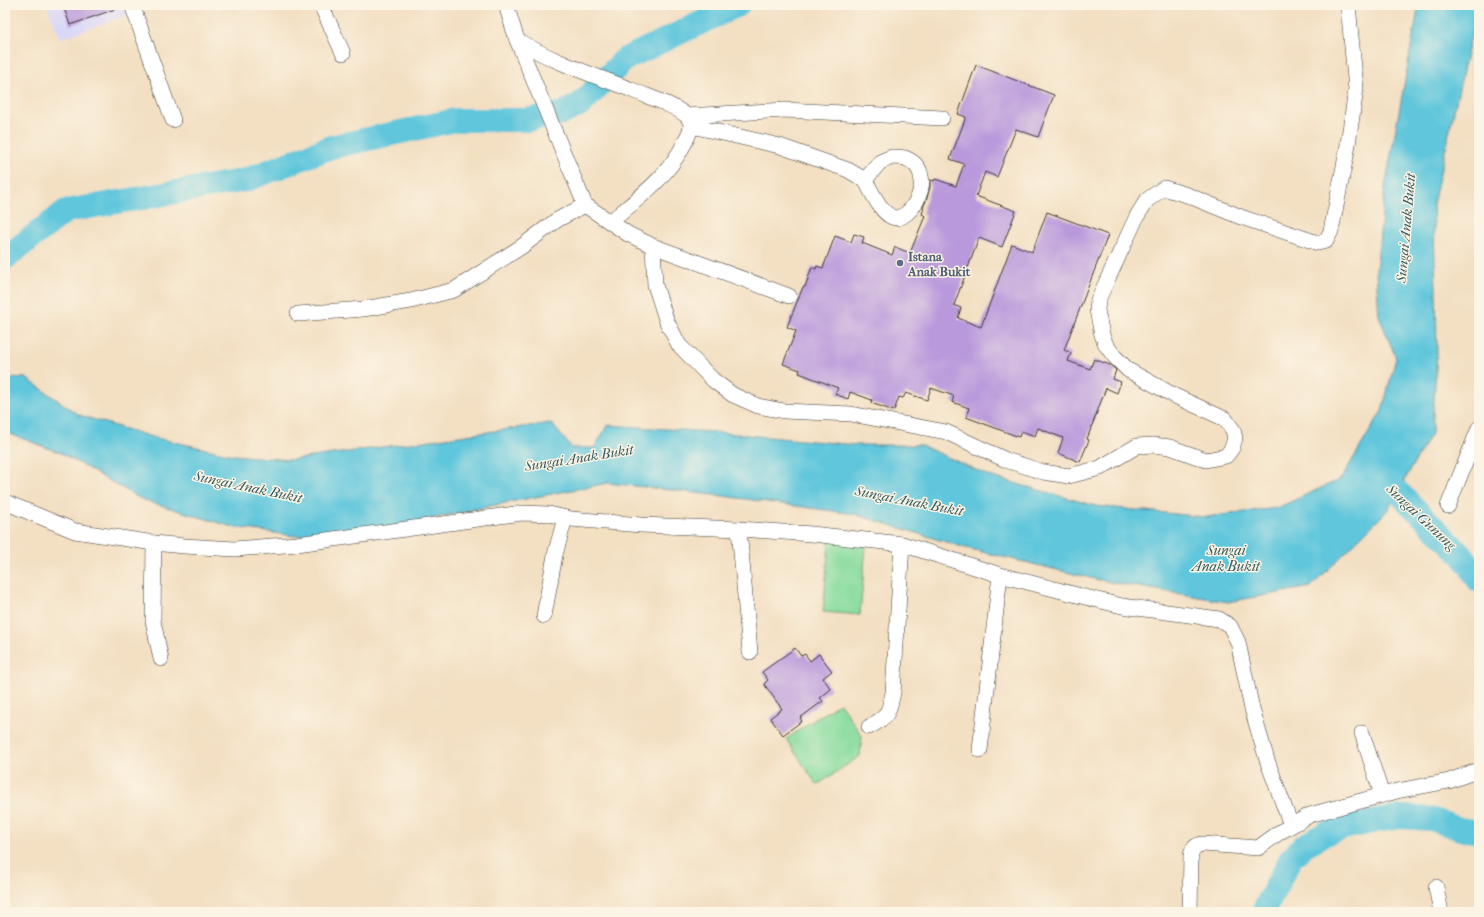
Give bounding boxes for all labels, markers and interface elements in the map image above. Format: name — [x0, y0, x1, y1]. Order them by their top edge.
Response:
water label: Sungai Anak Bukit — [1393, 172, 1419, 284]
place label: Istana Anak Bukit — [907, 249, 971, 279]
marker: Istana Anak Bukit — [895, 258, 905, 268]
water label: Sungai Anak Bukit — [522, 441, 635, 475]
water label: Sungai Anak Bukit — [191, 467, 304, 507]
water label: Sungai Gunung — [1382, 480, 1460, 554]
water label: Sungai Anak Bukit — [852, 482, 965, 520]
water label: Sungai Anak Bukit — [1190, 542, 1261, 575]

